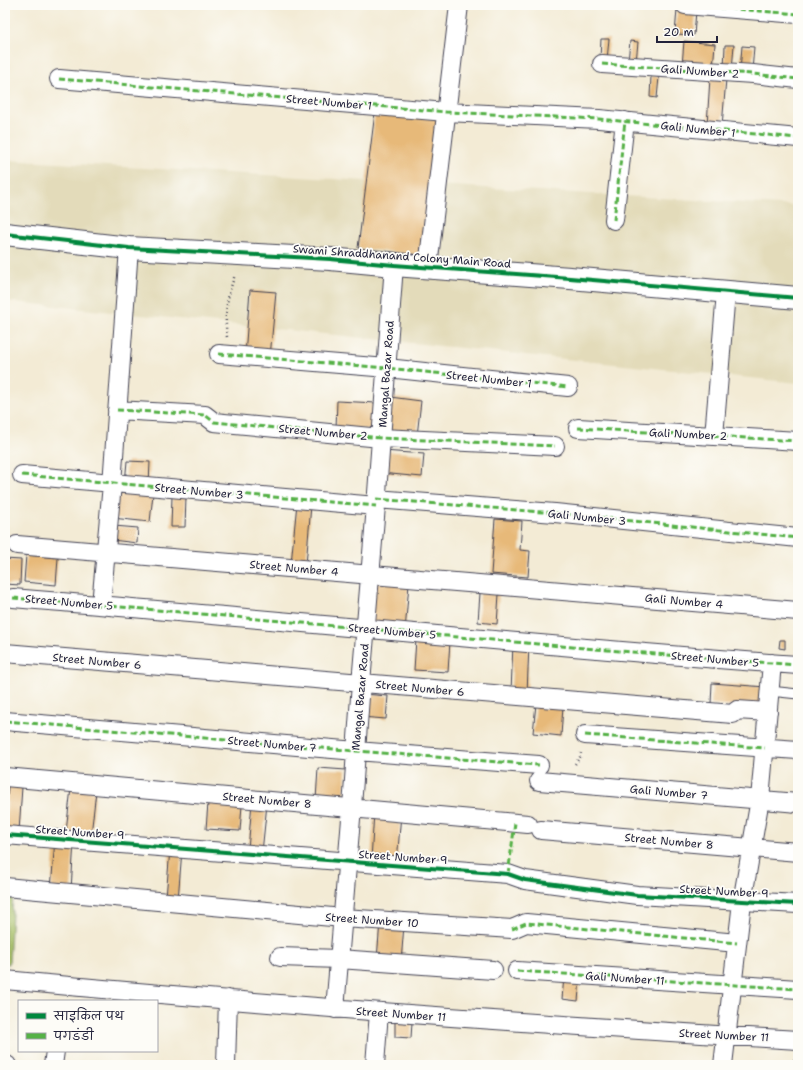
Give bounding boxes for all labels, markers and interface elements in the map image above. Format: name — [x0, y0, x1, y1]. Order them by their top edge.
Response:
scale bar — [657, 18, 717, 44]
text: 20 m — [663, 24, 694, 40]
street label: Gali Number 2 — [660, 61, 740, 82]
street label: Street Number 1 — [285, 91, 373, 114]
street label: Gali Number 1 — [660, 118, 736, 141]
street label: Swami Shraddhanand Colony Main Road — [292, 241, 512, 272]
street label: Mangal Bazar Road — [375, 320, 398, 428]
street label: Street Number 1 — [445, 368, 533, 391]
street label: Street Number 2 — [278, 421, 368, 444]
street label: Gali Number 2 — [648, 425, 728, 444]
street label: Street Number 3 — [154, 480, 244, 503]
street label: Gali Number 3 — [547, 506, 627, 529]
street label: Street Number 4 — [249, 557, 339, 580]
street label: Street Number 5 — [24, 591, 114, 614]
street label: Gali Number 4 — [644, 591, 724, 612]
street label: Street Number 5 — [347, 620, 437, 643]
street label: Mangal Bazar Road — [348, 643, 373, 751]
street label: Street Number 5 — [670, 648, 760, 671]
street label: Street Number 6 — [52, 650, 142, 673]
street label: Street Number 6 — [375, 677, 465, 700]
street label: Street Number 7 — [227, 733, 317, 756]
street label: Gali Number 7 — [629, 782, 709, 803]
street label: Street Number 8 — [222, 789, 312, 812]
street label: Street Number 9 — [35, 822, 125, 843]
street label: Street Number 8 — [624, 830, 714, 853]
street label: Street Number 9 — [358, 847, 448, 868]
street label: Street Number 9 — [679, 882, 769, 901]
street label: Street Number 10 — [325, 910, 419, 931]
street label: Gali Number 11 — [585, 968, 665, 989]
legend — [18, 1000, 158, 1052]
street label: Street Number 11 — [355, 1004, 447, 1025]
text: साइकिल पथ — [53, 1007, 125, 1024]
street label: Street Number 11 — [678, 1026, 770, 1045]
text: पगडंडी — [53, 1027, 95, 1044]

